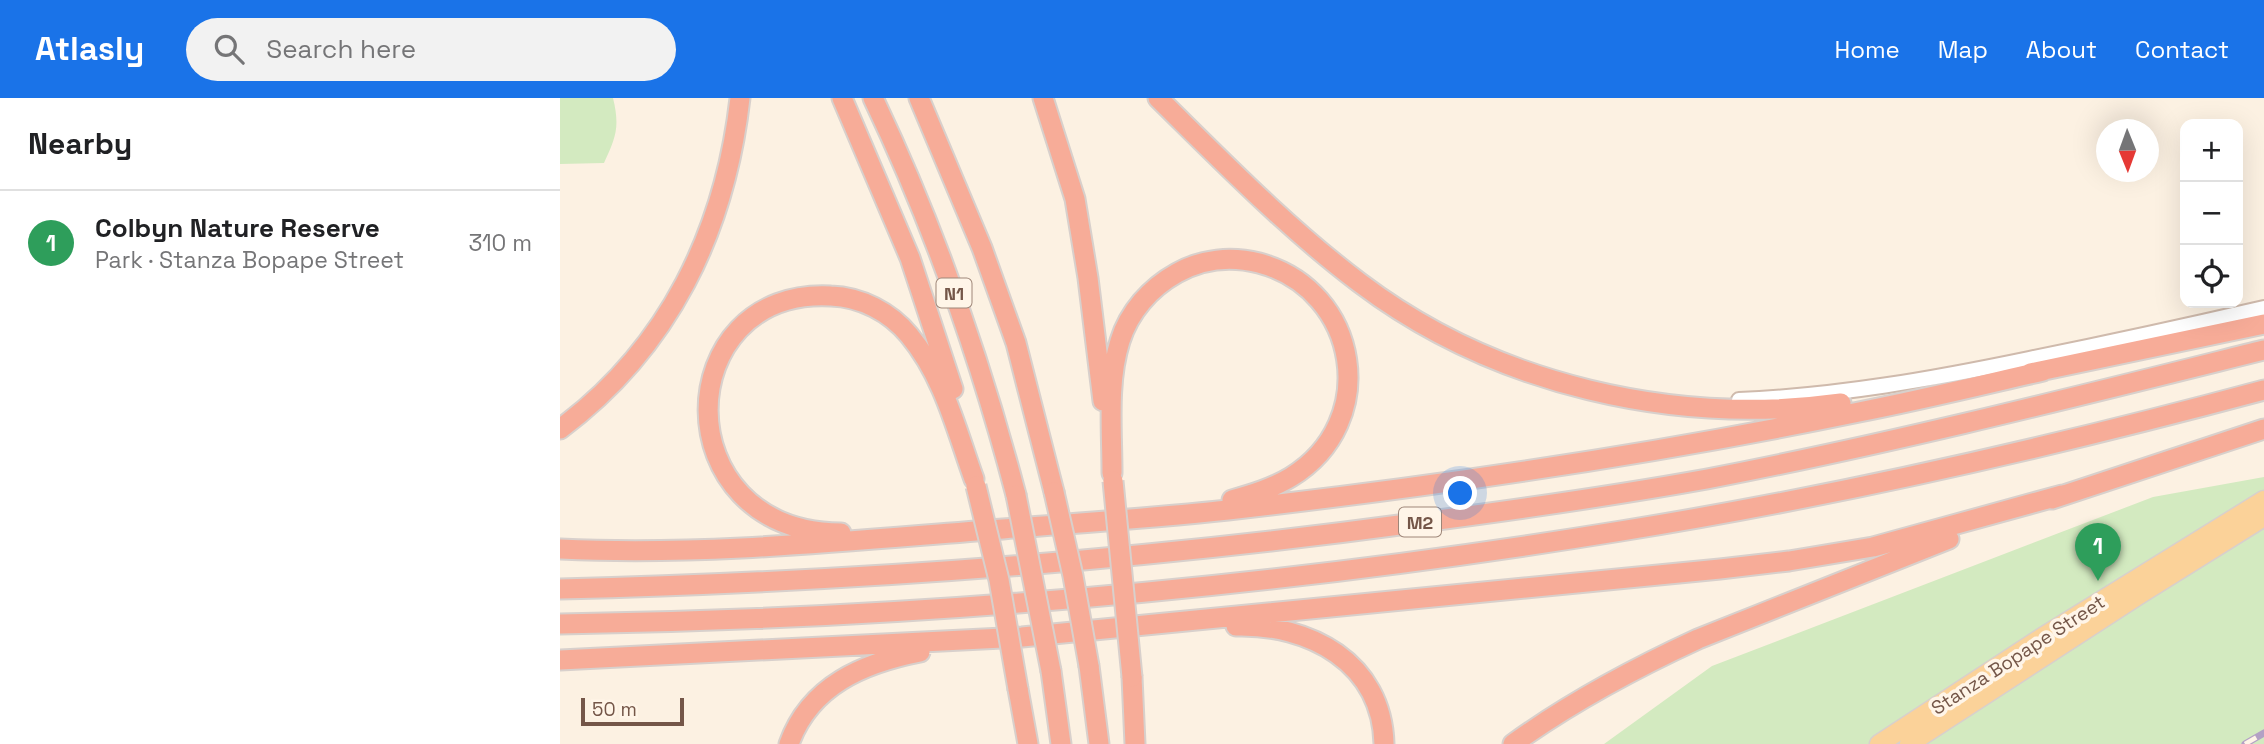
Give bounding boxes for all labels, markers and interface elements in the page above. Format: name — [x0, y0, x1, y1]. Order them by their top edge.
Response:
search box — [186, 18, 676, 81]
text: Atlasly — [35, 28, 144, 70]
icon: search — [210, 30, 248, 68]
text: Search here — [266, 32, 416, 66]
text: Home — [1834, 34, 1900, 65]
text: Map — [1938, 34, 1988, 65]
text: About — [2026, 34, 2097, 65]
text: Contact — [2135, 34, 2229, 65]
north arrow — [2096, 119, 2159, 182]
map controls — [2180, 119, 2243, 308]
button: + — [2180, 119, 2243, 182]
text: Nearby — [28, 124, 132, 163]
button: − — [2180, 182, 2243, 245]
text: Colbyn Nature Reserve — [95, 211, 380, 245]
text: 1 — [46, 228, 56, 258]
text: 310 m — [468, 228, 532, 258]
text: Park · Stanza Bopape Street — [95, 245, 404, 275]
button: locate — [2180, 245, 2243, 308]
road number: N1 — [936, 278, 972, 308]
your location — [1443, 476, 1477, 510]
road number: M2 — [1399, 508, 1441, 536]
pin: 1 — [2075, 523, 2121, 581]
street label: Stanza Bopape Street — [1926, 589, 2110, 721]
scale bar — [581, 695, 684, 727]
text: 50 m — [592, 697, 637, 722]

